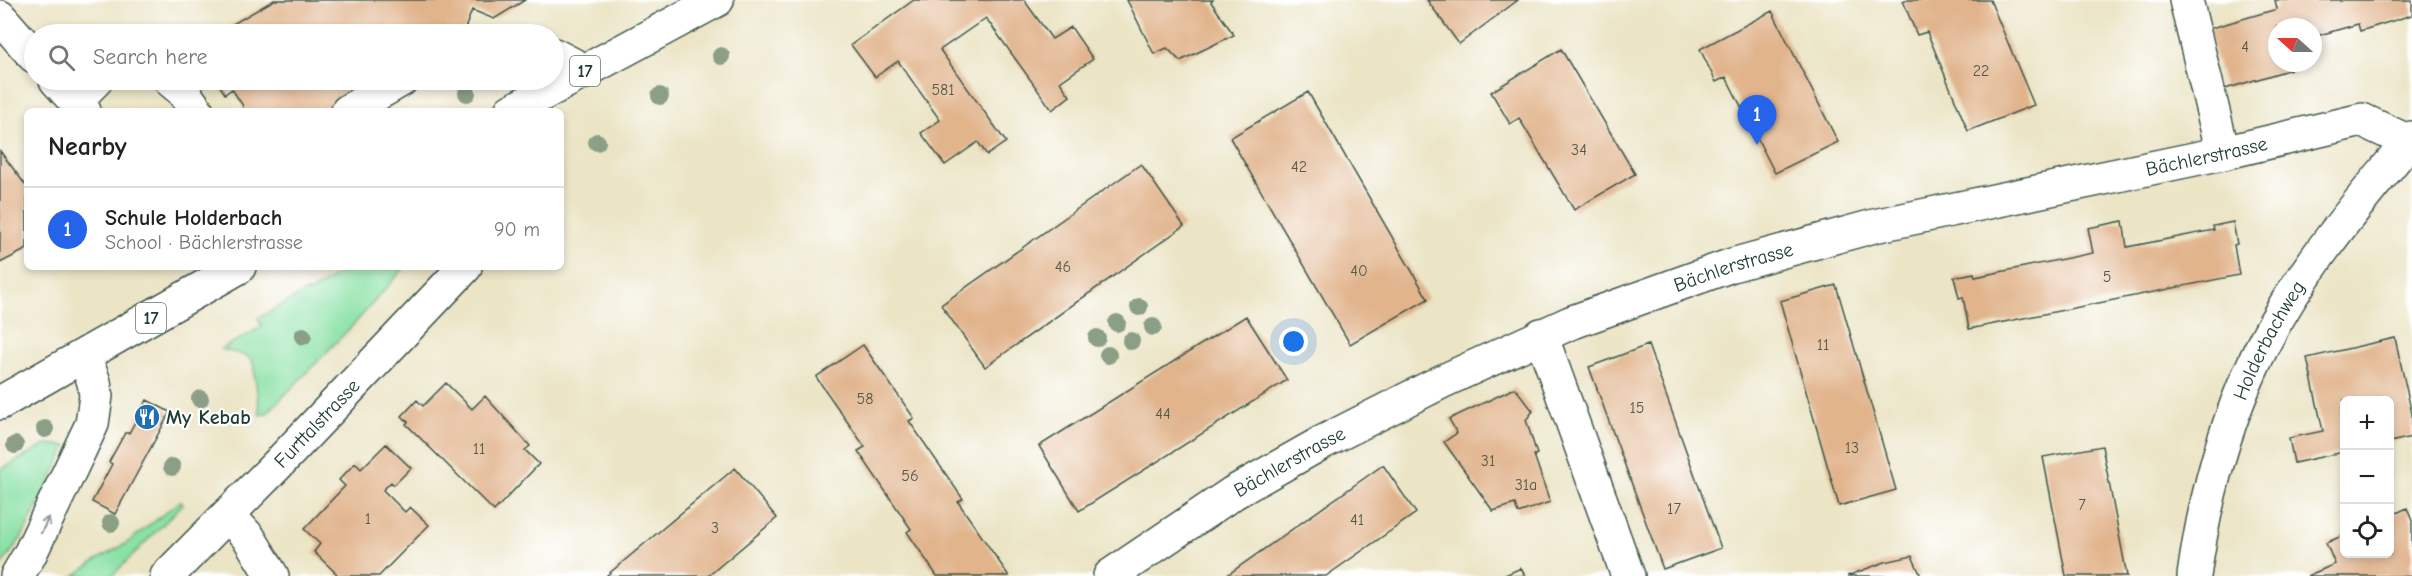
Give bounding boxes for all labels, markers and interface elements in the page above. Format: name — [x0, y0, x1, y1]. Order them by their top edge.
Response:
north arrow — [2268, 18, 2322, 72]
search box — [24, 24, 564, 90]
house number: 4 — [2241, 38, 2249, 56]
icon: search — [45, 41, 78, 74]
text: Search here — [93, 44, 208, 70]
road number: 17 — [570, 56, 600, 86]
house number: 22 — [1973, 62, 1989, 80]
house number: 581 — [931, 81, 955, 99]
pin: 1 — [1738, 96, 1776, 145]
text: Nearby — [48, 132, 127, 162]
street label: Bächlerstrasse — [2143, 132, 2270, 181]
house number: 34 — [1571, 141, 1587, 159]
house number: 42 — [1291, 158, 1307, 176]
text: Schule Holderbach — [105, 205, 282, 231]
text: 1 — [64, 218, 71, 241]
text: 90 m — [494, 218, 540, 241]
text: School · Bächlerstrasse — [105, 231, 303, 254]
street label: Bächlerstrasse — [1671, 238, 1796, 297]
house number: 46 — [1055, 258, 1071, 276]
house number: 40 — [1350, 262, 1368, 280]
house number: 5 — [2103, 268, 2111, 286]
street label: Holderbachweg — [2229, 276, 2310, 403]
road number: 17 — [136, 303, 166, 333]
your location — [1279, 327, 1308, 356]
house number: 11 — [1817, 336, 1829, 354]
street label: Furttalstrasse — [270, 374, 365, 473]
house number: 58 — [857, 390, 873, 408]
map controls — [2340, 396, 2394, 558]
button: + — [2340, 396, 2394, 450]
house number: 15 — [1629, 399, 1645, 417]
restaurant icon: My Kebab — [132, 402, 162, 432]
house number: 44 — [1155, 405, 1171, 423]
place label: My Kebab — [166, 406, 251, 429]
street label: Bächlerstrasse — [1230, 422, 1349, 502]
house number: 13 — [1845, 439, 1859, 457]
house number: 11 — [473, 440, 485, 458]
button: − — [2340, 450, 2394, 504]
house number: 31 — [1481, 452, 1495, 470]
house number: 56 — [901, 467, 919, 485]
house number: 31a — [1515, 476, 1537, 494]
house number: 7 — [2078, 496, 2086, 514]
house number: 17 — [1667, 500, 1681, 518]
button: locate — [2340, 504, 2394, 558]
house number: 1 — [365, 510, 371, 528]
house number: 41 — [1350, 511, 1364, 529]
one-way arrow — [39, 516, 51, 534]
house number: 3 — [711, 519, 719, 537]

